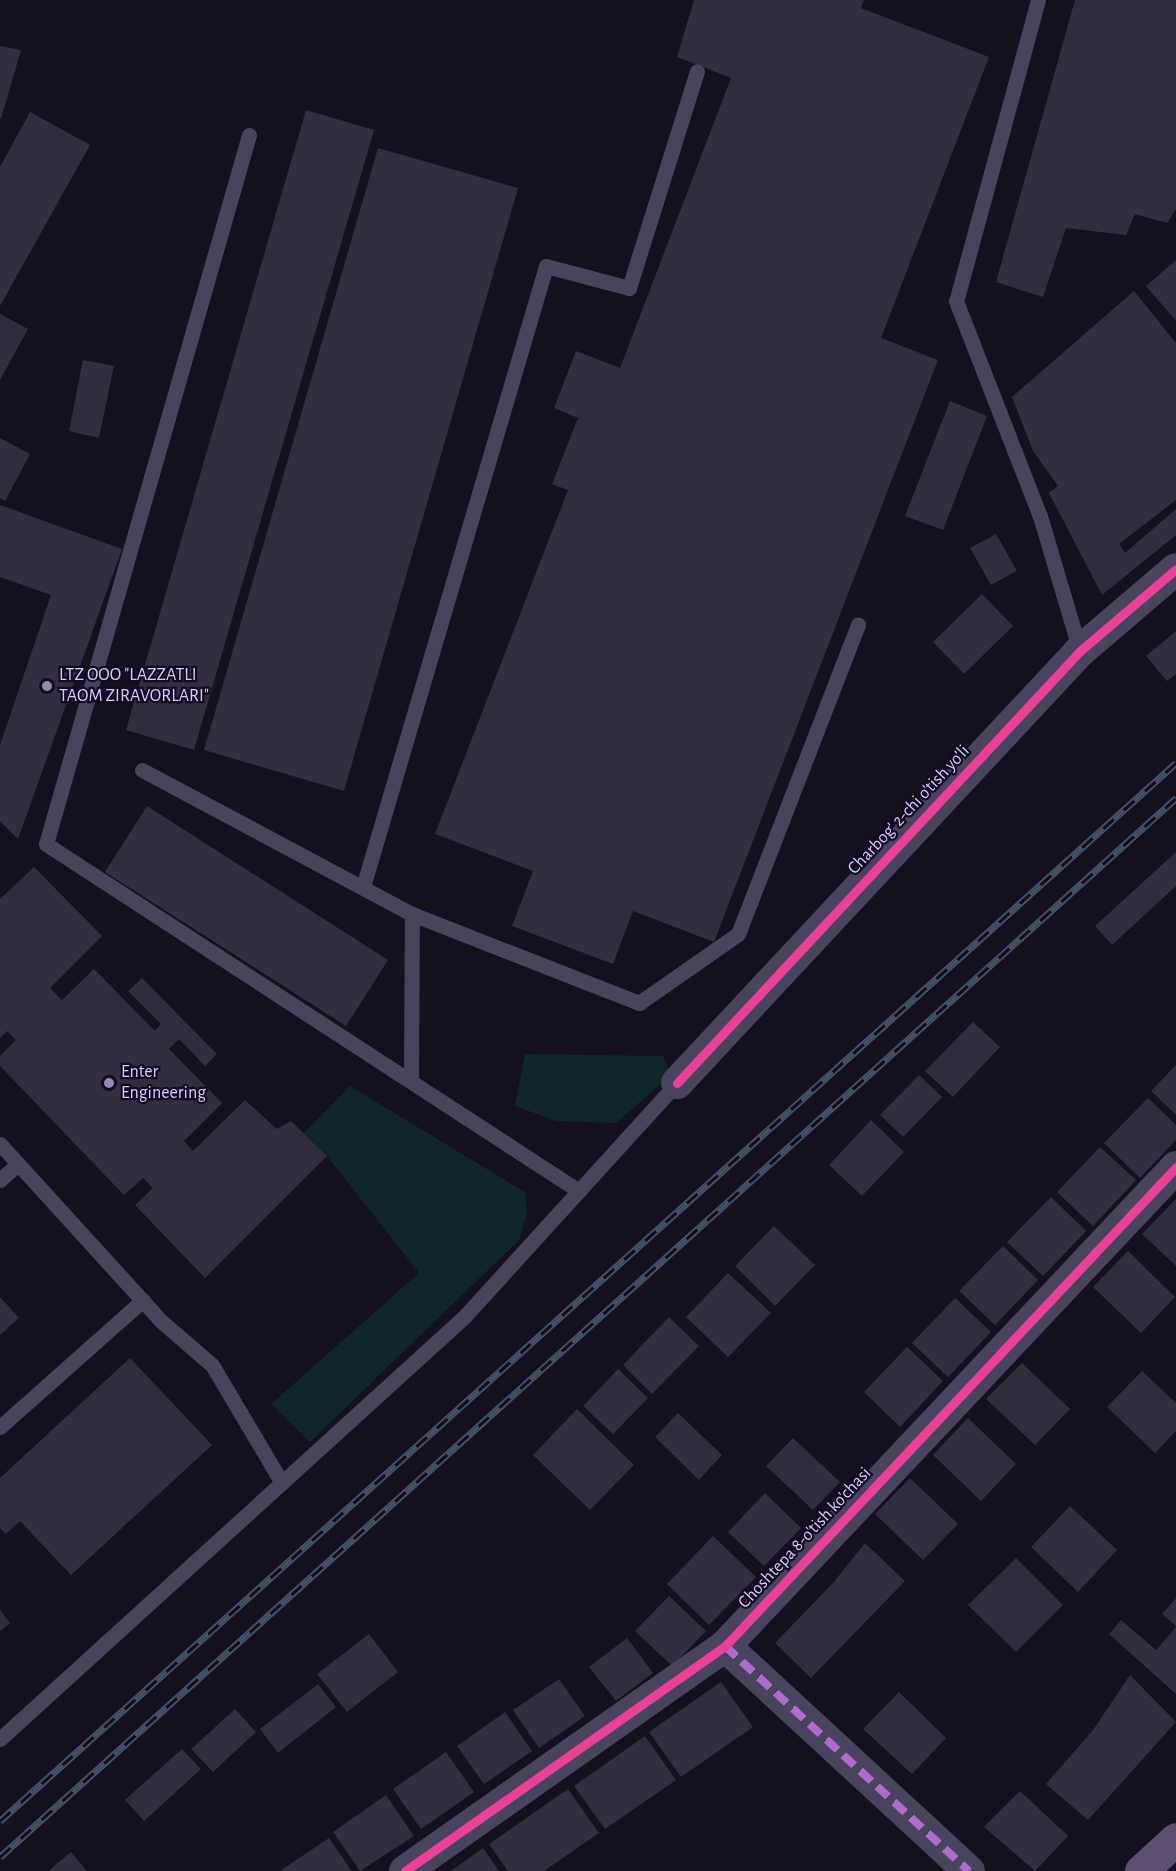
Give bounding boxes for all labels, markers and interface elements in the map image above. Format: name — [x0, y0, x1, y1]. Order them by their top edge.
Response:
place label: LTZ OOO "LAZZATLI TAOM ZIRAVORLARI" — [59, 665, 209, 708]
marker: LTZ OOO "LAZZATLI TAOM ZIRAVORLARI" — [40, 679, 54, 693]
street label: Charbog' 2-chi o'tish yo'li — [843, 741, 975, 879]
place label: Enter Engineering — [121, 1062, 206, 1104]
marker: Enter Engineering — [102, 1076, 116, 1090]
street label: Choshtepa 8-o'tish ko'chasi — [734, 1463, 876, 1613]

